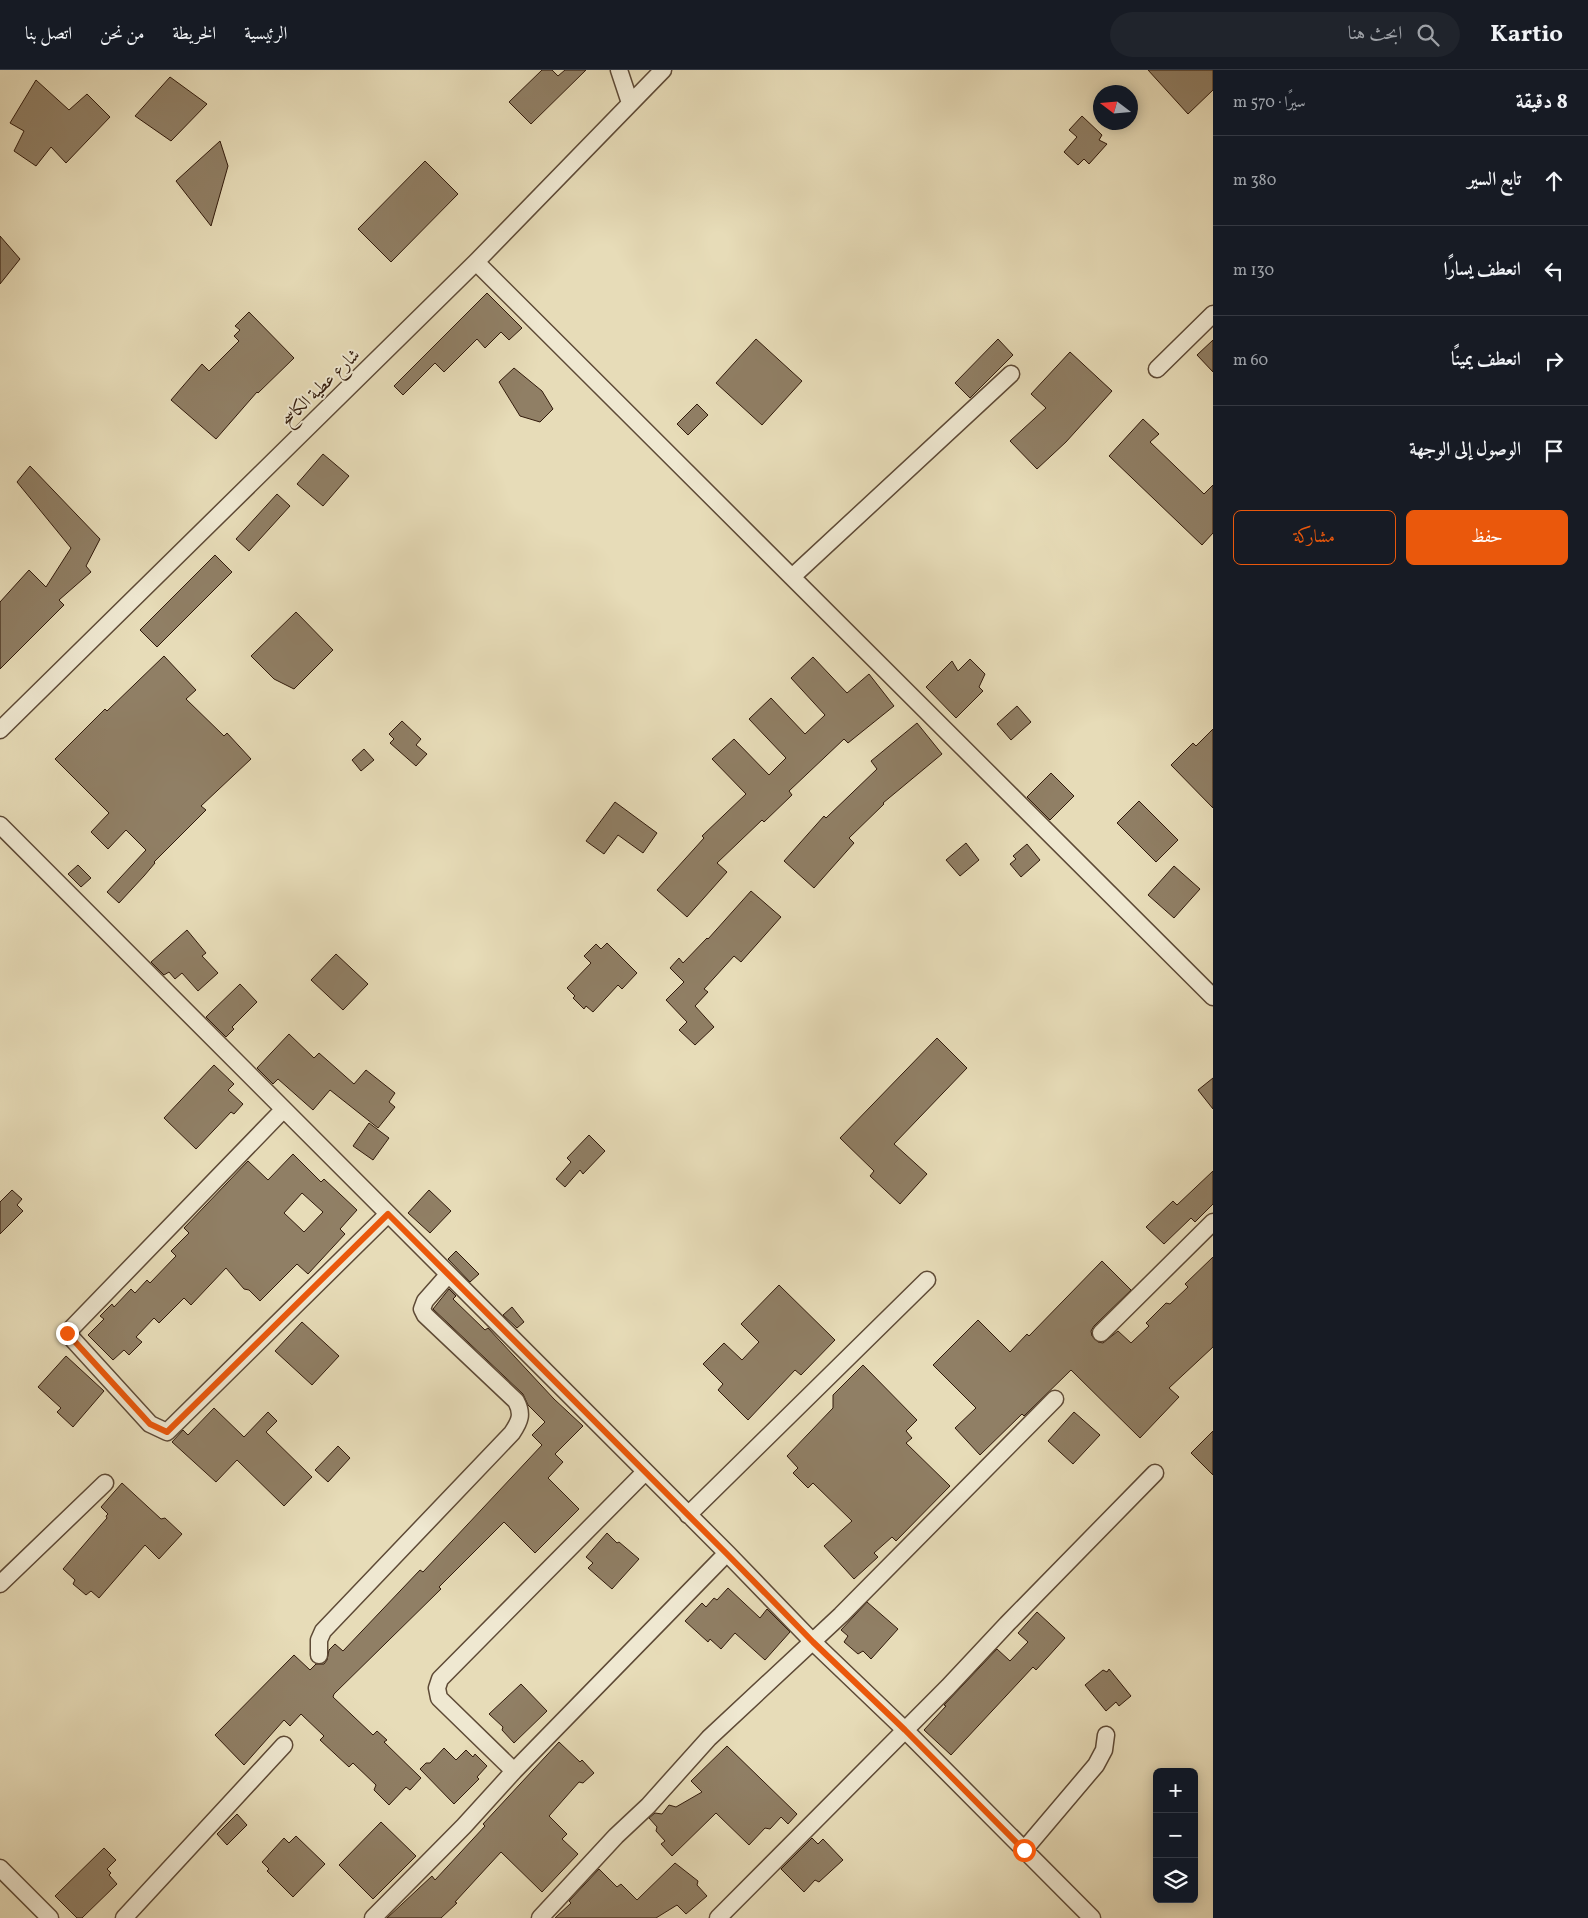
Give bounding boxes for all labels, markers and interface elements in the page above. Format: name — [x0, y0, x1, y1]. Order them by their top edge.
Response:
search box — [1110, 12, 1460, 57]
text: Kartio — [1490, 18, 1563, 52]
text: ابحث هنا — [1348, 21, 1402, 47]
icon: search — [1414, 21, 1442, 49]
text: اتصل بنا — [25, 22, 72, 47]
text: من نحن — [100, 22, 144, 47]
text: الخريطة — [172, 22, 216, 47]
text: الرئيسية — [244, 22, 287, 47]
north arrow — [1093, 85, 1138, 130]
text: 8 دقيقة — [1516, 88, 1568, 117]
text: سيرًا · 570 m — [1233, 92, 1306, 114]
text: تابع السير — [1468, 167, 1521, 193]
icon: ahead — [1540, 167, 1568, 195]
text: 380 m — [1233, 170, 1276, 192]
text: انعطف يسارًا — [1443, 257, 1521, 283]
icon: left — [1540, 257, 1568, 285]
text: 130 m — [1233, 260, 1274, 282]
street label: شارع عطية الكاسح — [276, 344, 368, 434]
text: انعطف يمينًا — [1451, 347, 1521, 373]
icon: right — [1540, 347, 1568, 375]
text: 60 m — [1233, 350, 1268, 372]
text: الوصول إلى الوجهة — [1409, 437, 1521, 463]
icon: arrive — [1540, 437, 1568, 465]
button: مشاركة — [1233, 510, 1396, 565]
button: حفظ — [1406, 510, 1568, 565]
route end — [56, 1322, 79, 1345]
map controls — [1153, 1768, 1198, 1903]
button: + — [1153, 1768, 1198, 1813]
button: − — [1153, 1813, 1198, 1858]
route start — [1013, 1839, 1036, 1862]
button: layers — [1153, 1858, 1198, 1903]

